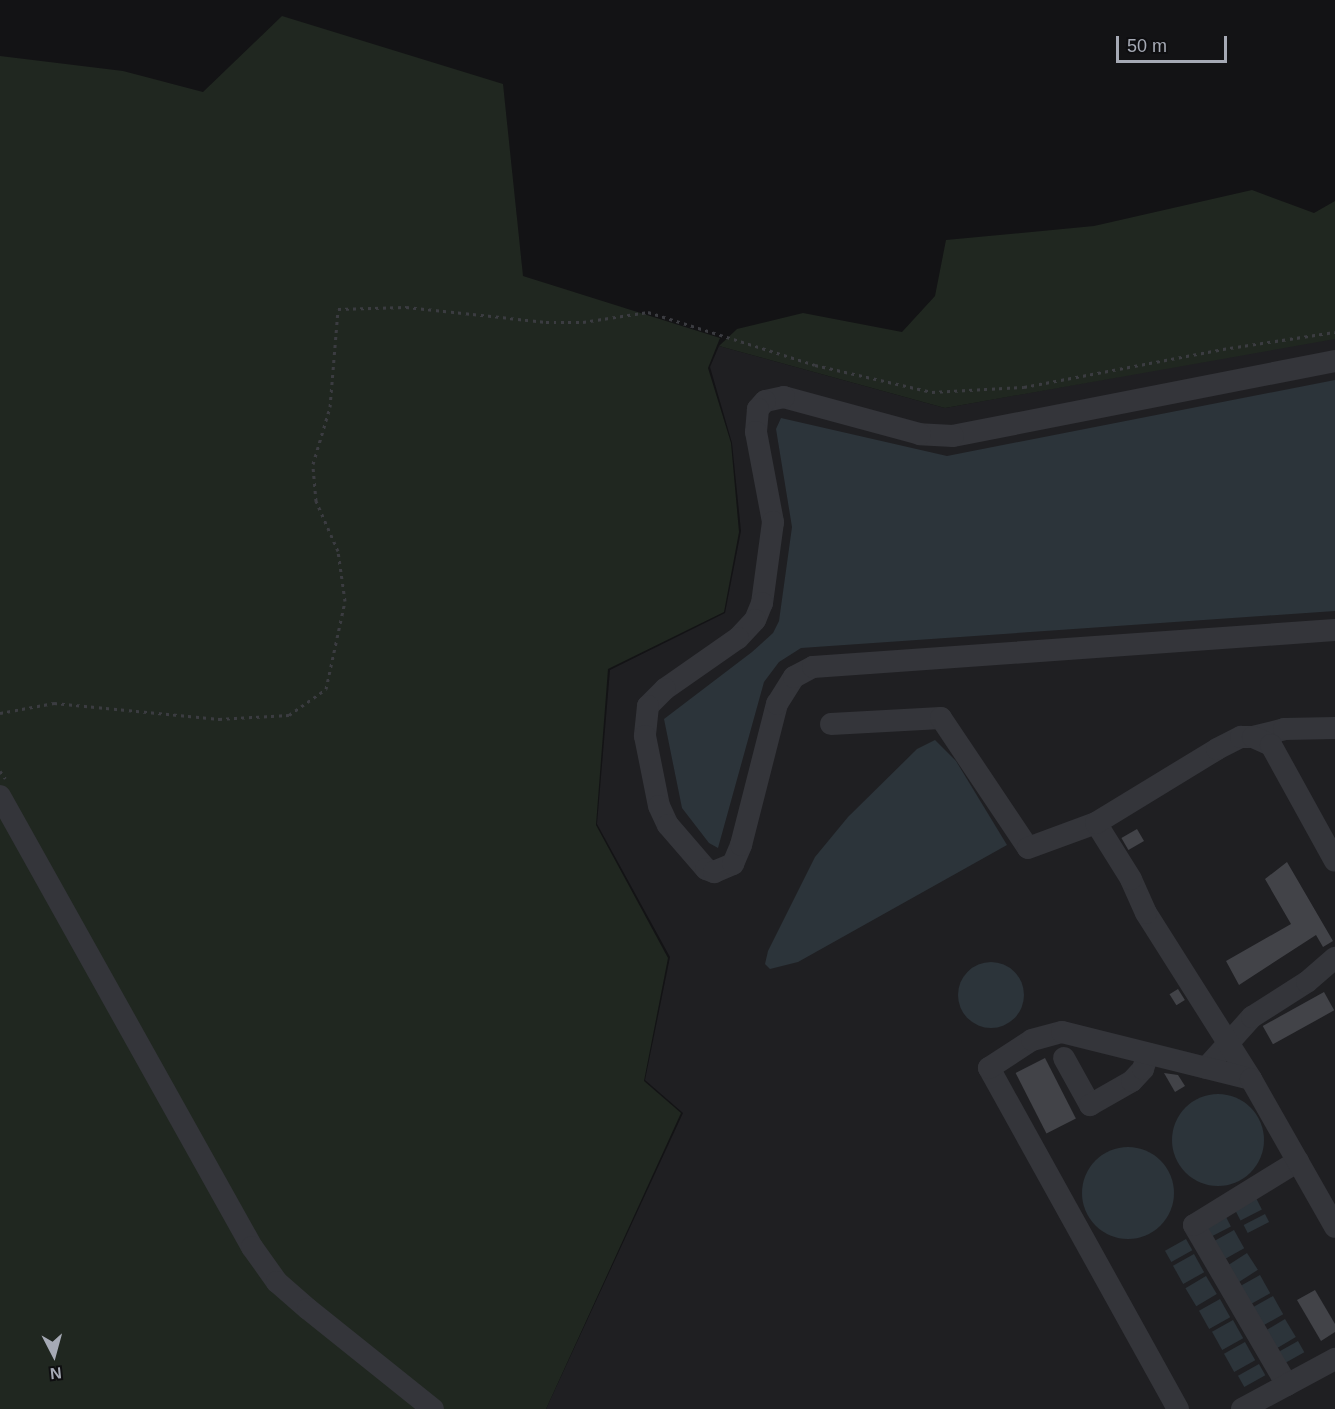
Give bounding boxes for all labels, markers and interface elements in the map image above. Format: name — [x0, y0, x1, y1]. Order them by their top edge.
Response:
scale bar — [1119, 24, 1230, 62]
text: 50 m — [1127, 36, 1167, 56]
north arrow — [24, 1325, 84, 1385]
text: N — [49, 1364, 63, 1382]

